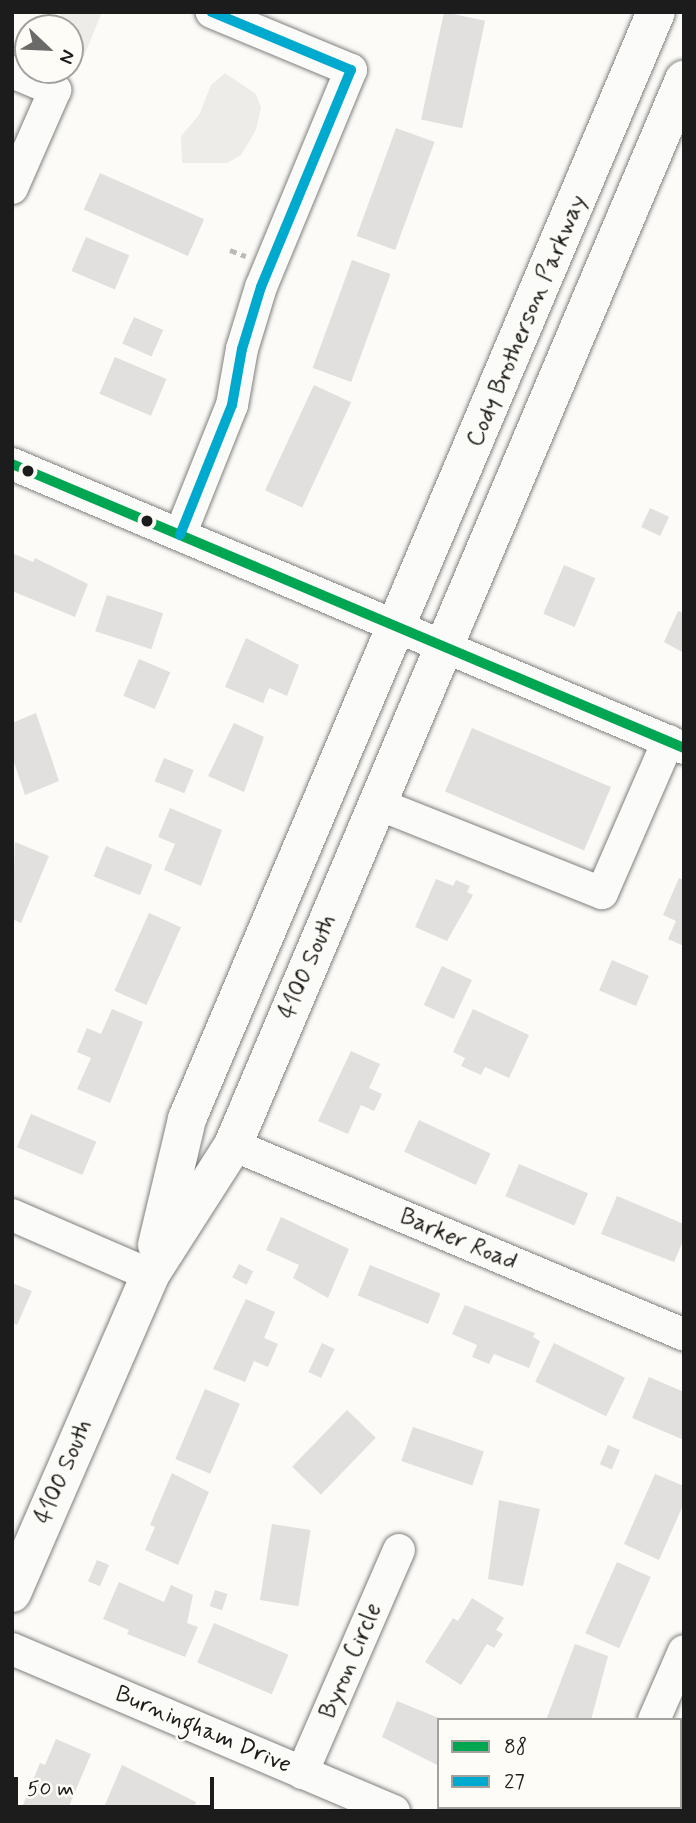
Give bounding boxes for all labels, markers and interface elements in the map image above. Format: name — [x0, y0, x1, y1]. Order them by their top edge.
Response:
north arrow — [14, 14, 84, 84]
text: N — [53, 46, 81, 67]
street label: Cody Brotherson Parkway — [461, 192, 593, 450]
unlabelled marker — [21, 464, 35, 478]
unlabelled marker — [140, 514, 154, 528]
street label: 4100 South — [273, 910, 343, 1024]
street label: Barker Road — [395, 1202, 521, 1278]
street label: 4100 South — [29, 1415, 99, 1529]
street label: Byron Circle — [313, 1598, 389, 1724]
street label: Burningham Drive — [111, 1680, 295, 1780]
legend — [437, 1718, 682, 1809]
text: 88 — [504, 1733, 527, 1761]
scale bar — [18, 1764, 217, 1808]
text: 27 — [504, 1768, 525, 1796]
text: 50 m — [27, 1775, 74, 1803]

